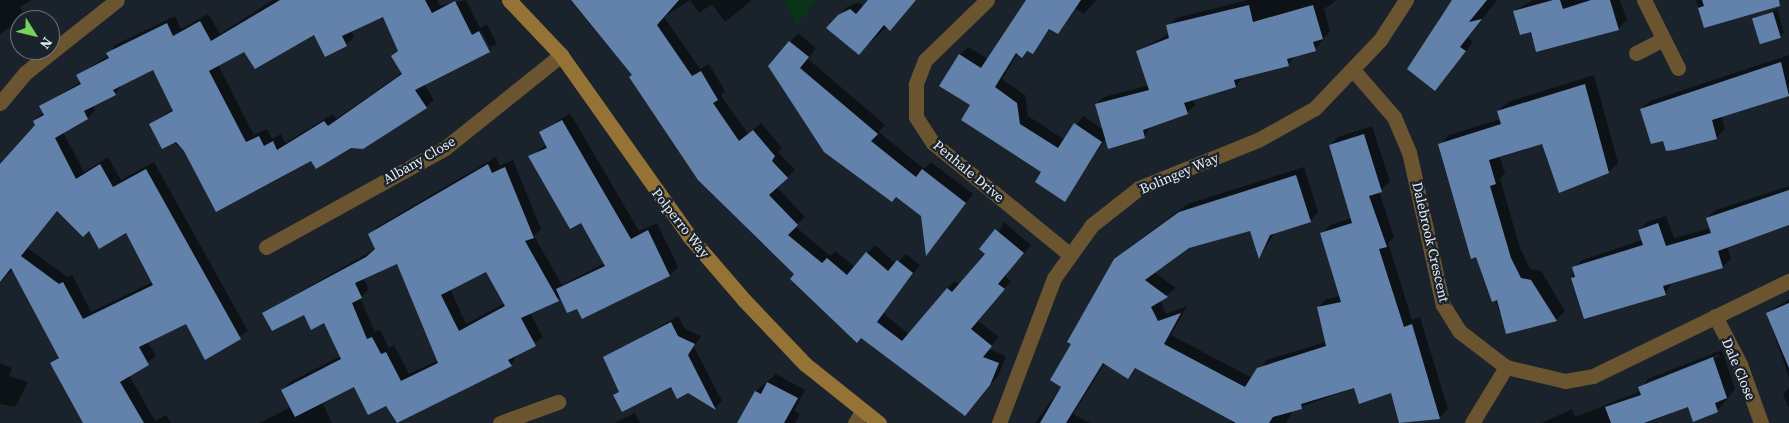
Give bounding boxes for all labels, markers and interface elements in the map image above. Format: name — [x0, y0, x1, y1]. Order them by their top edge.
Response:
north arrow — [10, 10, 60, 60]
text: N — [35, 33, 57, 53]
street label: Albany Close — [380, 132, 458, 188]
street label: Penhale Drive — [930, 136, 1008, 206]
street label: Bolingey Way — [1137, 149, 1221, 197]
street label: Dalebrook Crescent — [1409, 180, 1453, 304]
street label: Polperro Way — [649, 185, 713, 261]
street label: Dale Close — [1718, 336, 1760, 402]

